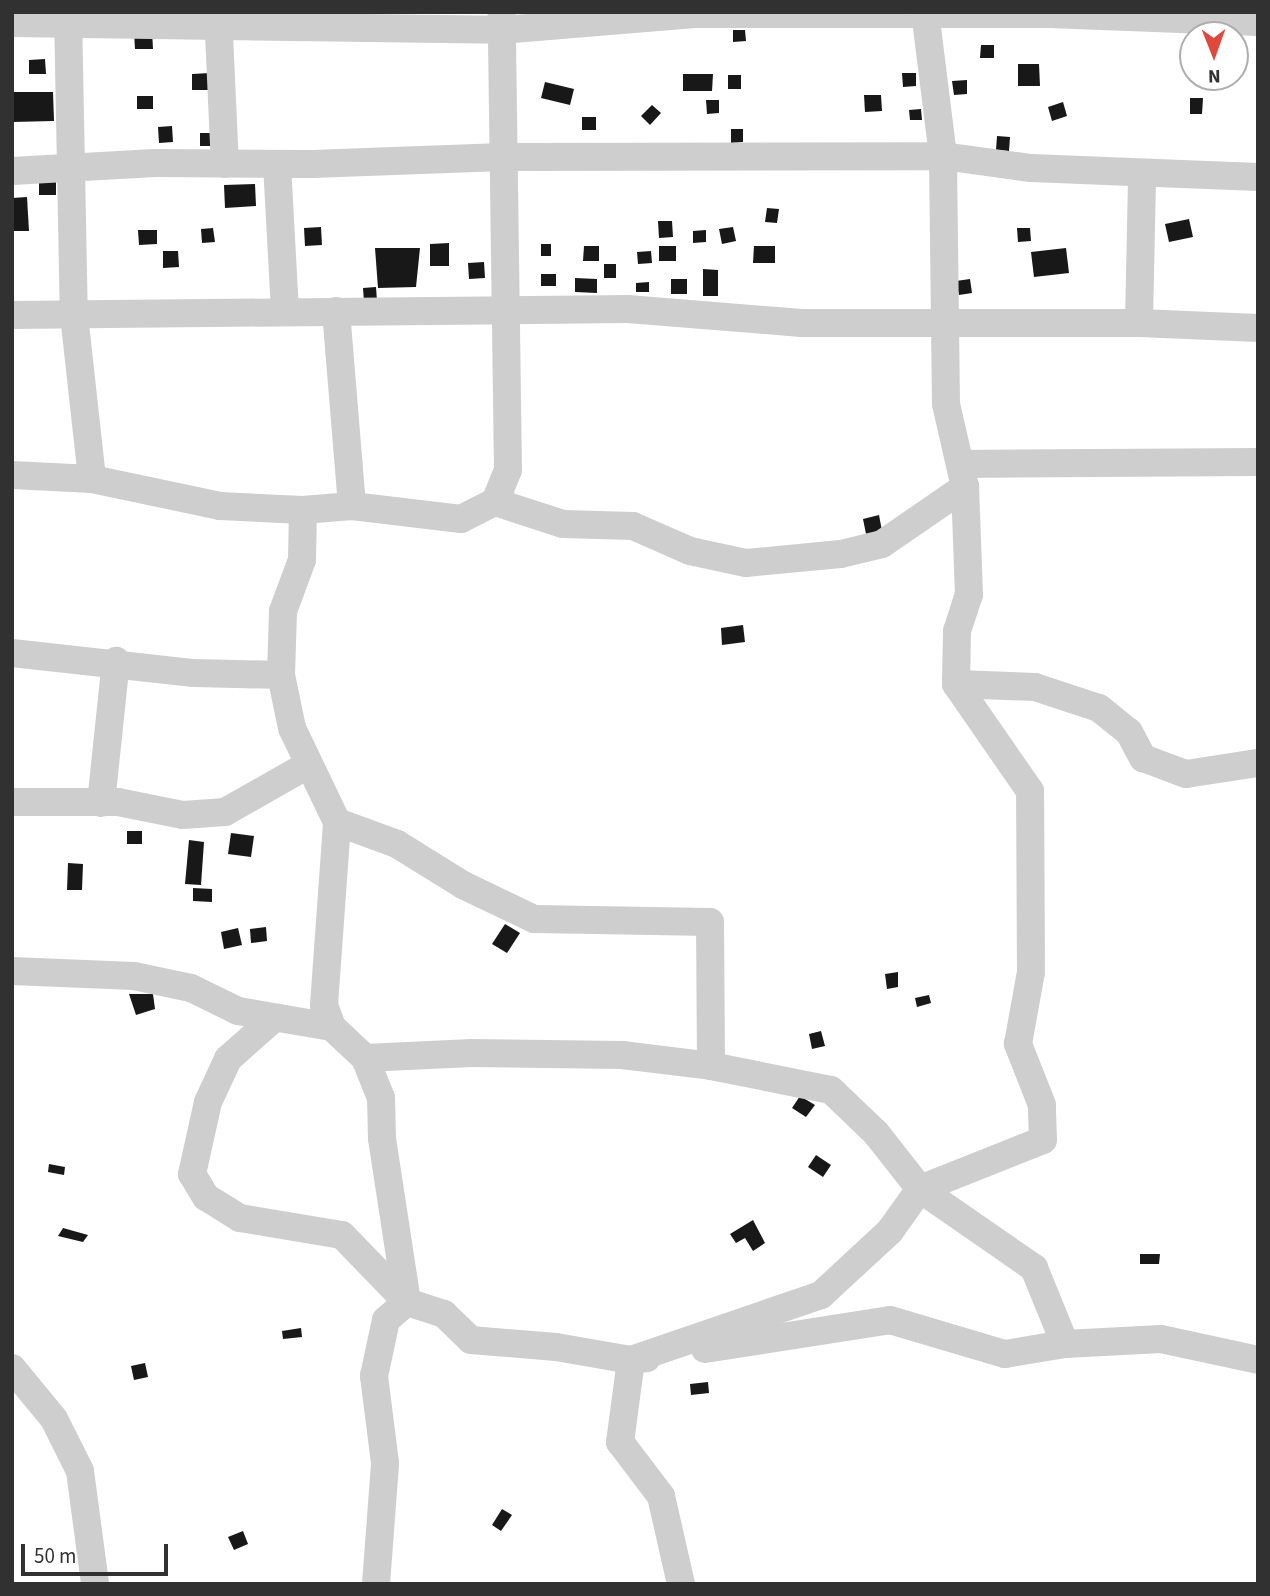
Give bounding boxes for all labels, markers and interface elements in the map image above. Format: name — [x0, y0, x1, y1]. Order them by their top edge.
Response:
north arrow — [1179, 21, 1249, 91]
text: N — [1208, 62, 1221, 89]
scale bar — [24, 1530, 172, 1574]
text: 50 m — [34, 1541, 76, 1571]

